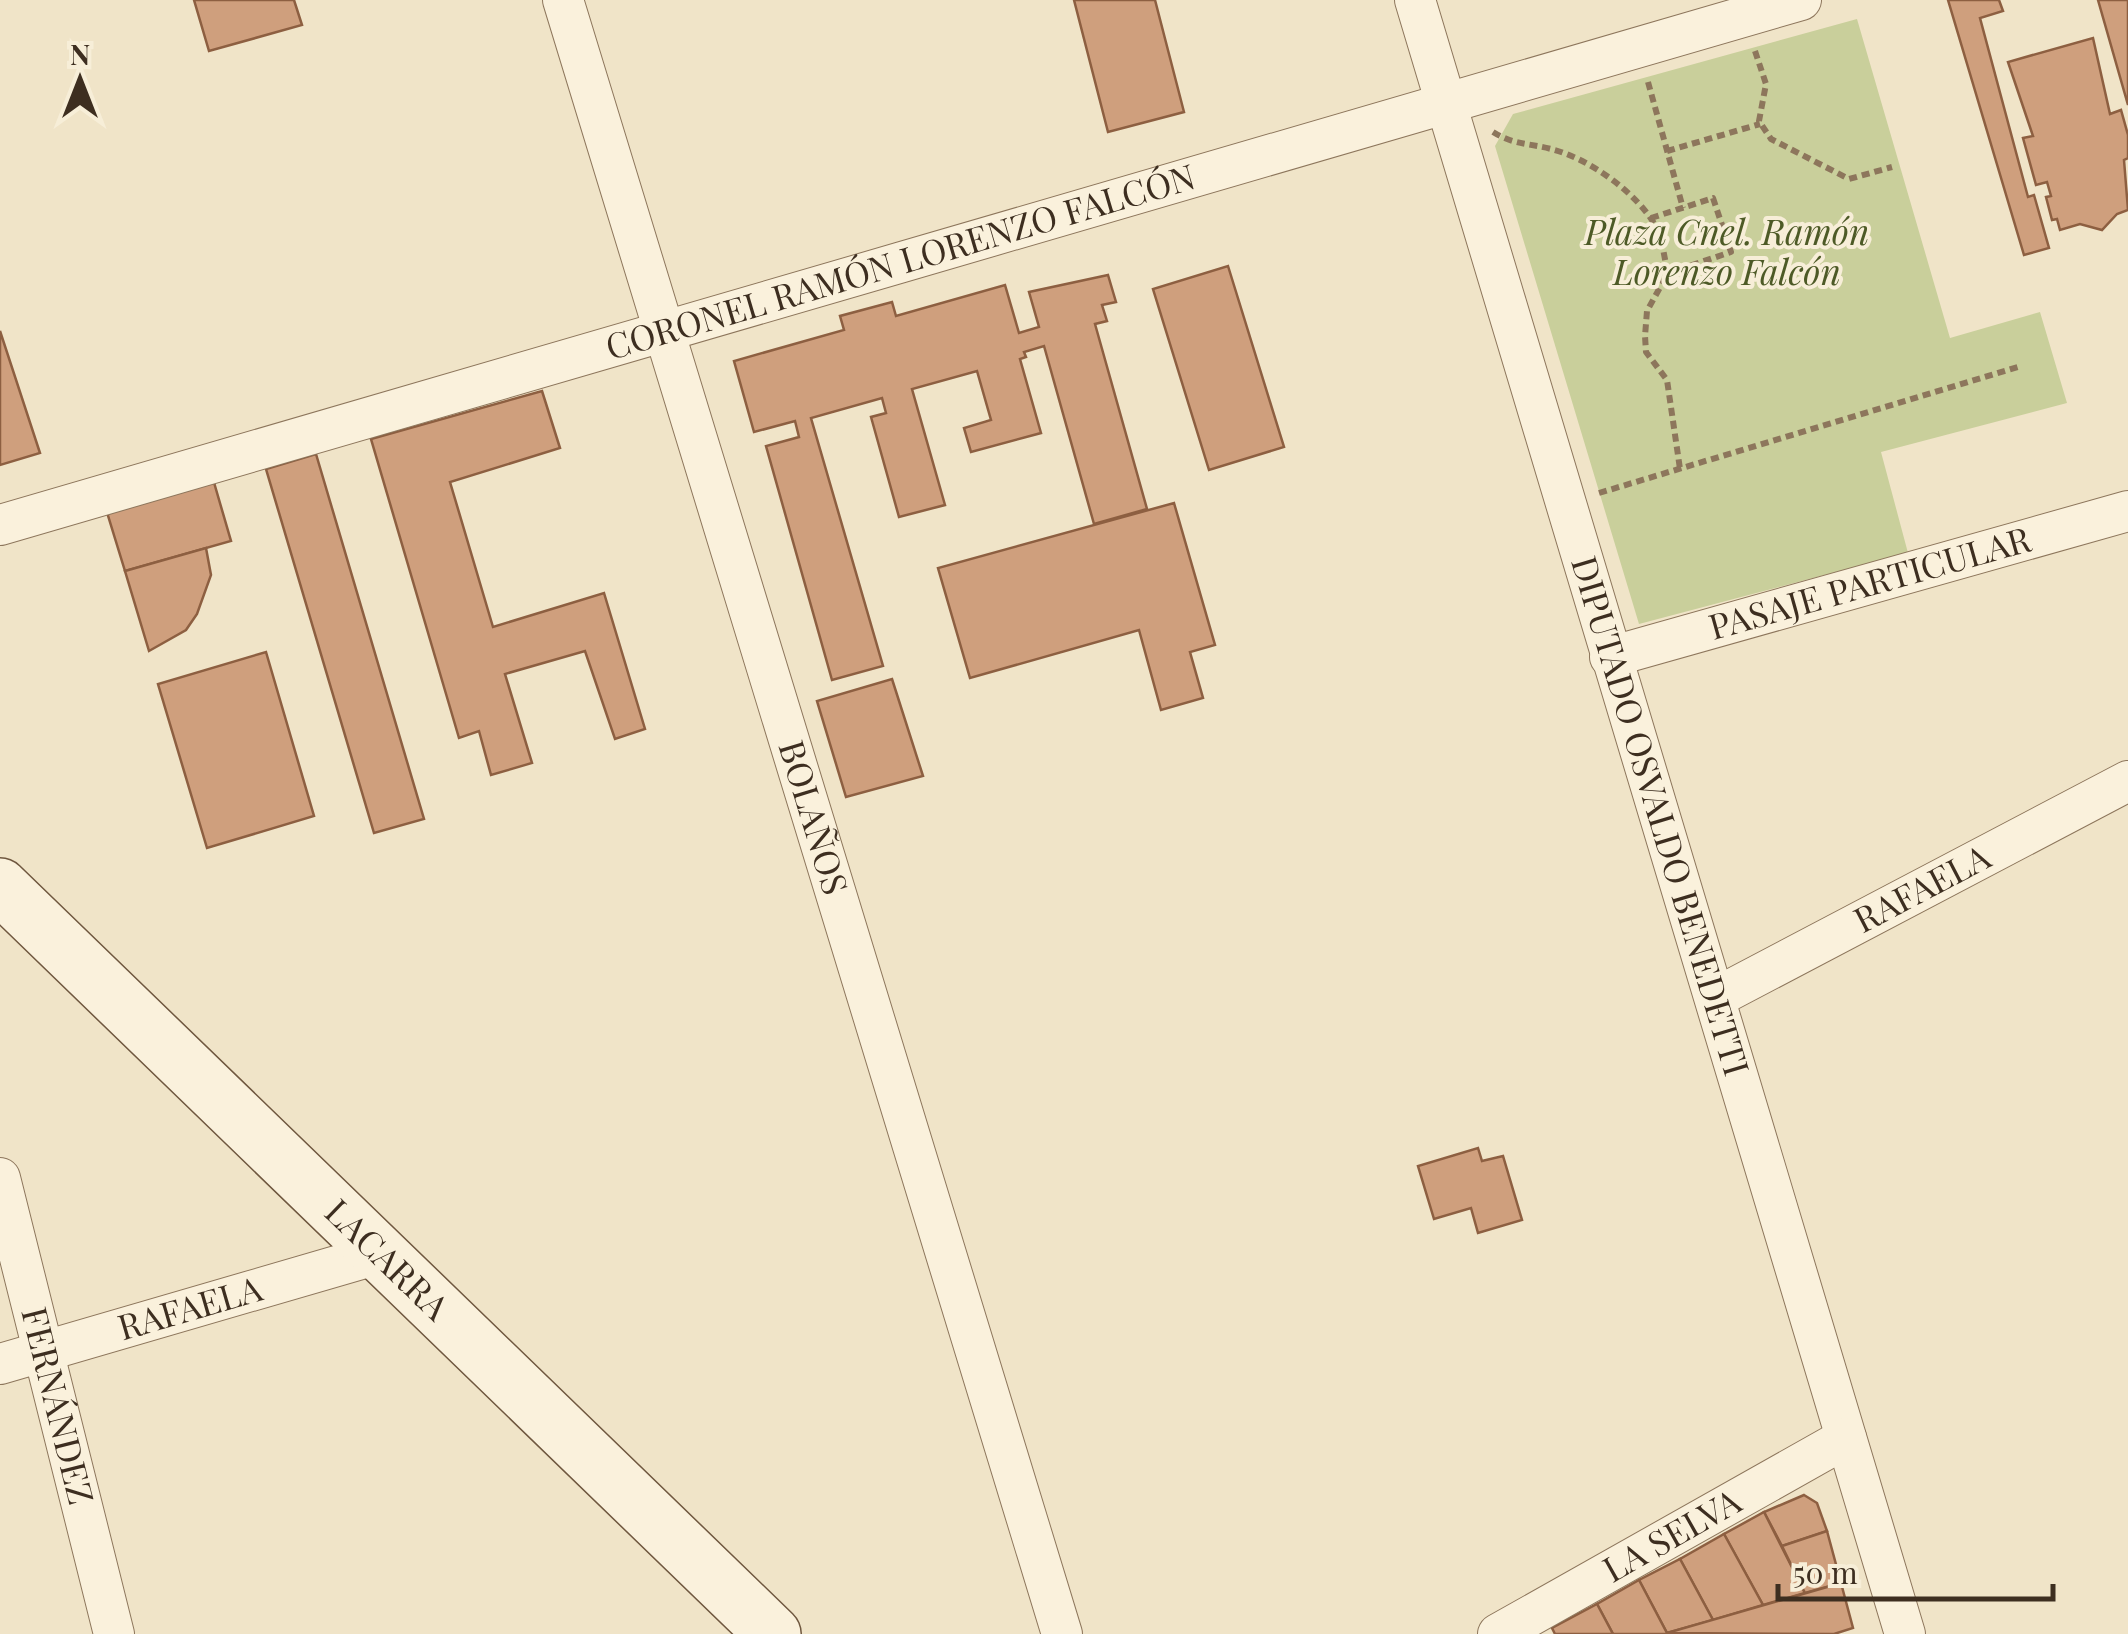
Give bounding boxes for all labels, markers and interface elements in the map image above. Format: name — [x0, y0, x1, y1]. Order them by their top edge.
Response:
north arrow — [30, 30, 130, 130]
text: N — [70, 35, 90, 72]
street label: CORONEL RAMÓN LORENZO FALCÓN — [600, 151, 1200, 369]
park label: Plaza Cnel. Ramón Lorenzo Falcón — [1583, 207, 1869, 294]
street label: PASAJE PARTICULAR — [1703, 513, 2037, 649]
street label: DIPUTADO OSVALDO BENEDETTI — [1562, 550, 1762, 1081]
street label: BOLAÑOS — [769, 734, 861, 900]
street label: RAFAELA — [1845, 831, 1998, 942]
street label: LACARRA — [316, 1187, 461, 1330]
street label: RAFAELA — [112, 1263, 268, 1349]
street label: FERNÁNDEZ — [12, 1302, 107, 1509]
street label: LA SELVA — [1594, 1476, 1749, 1591]
scale bar — [1778, 1539, 2053, 1601]
text: 50 m — [1793, 1552, 1858, 1592]

